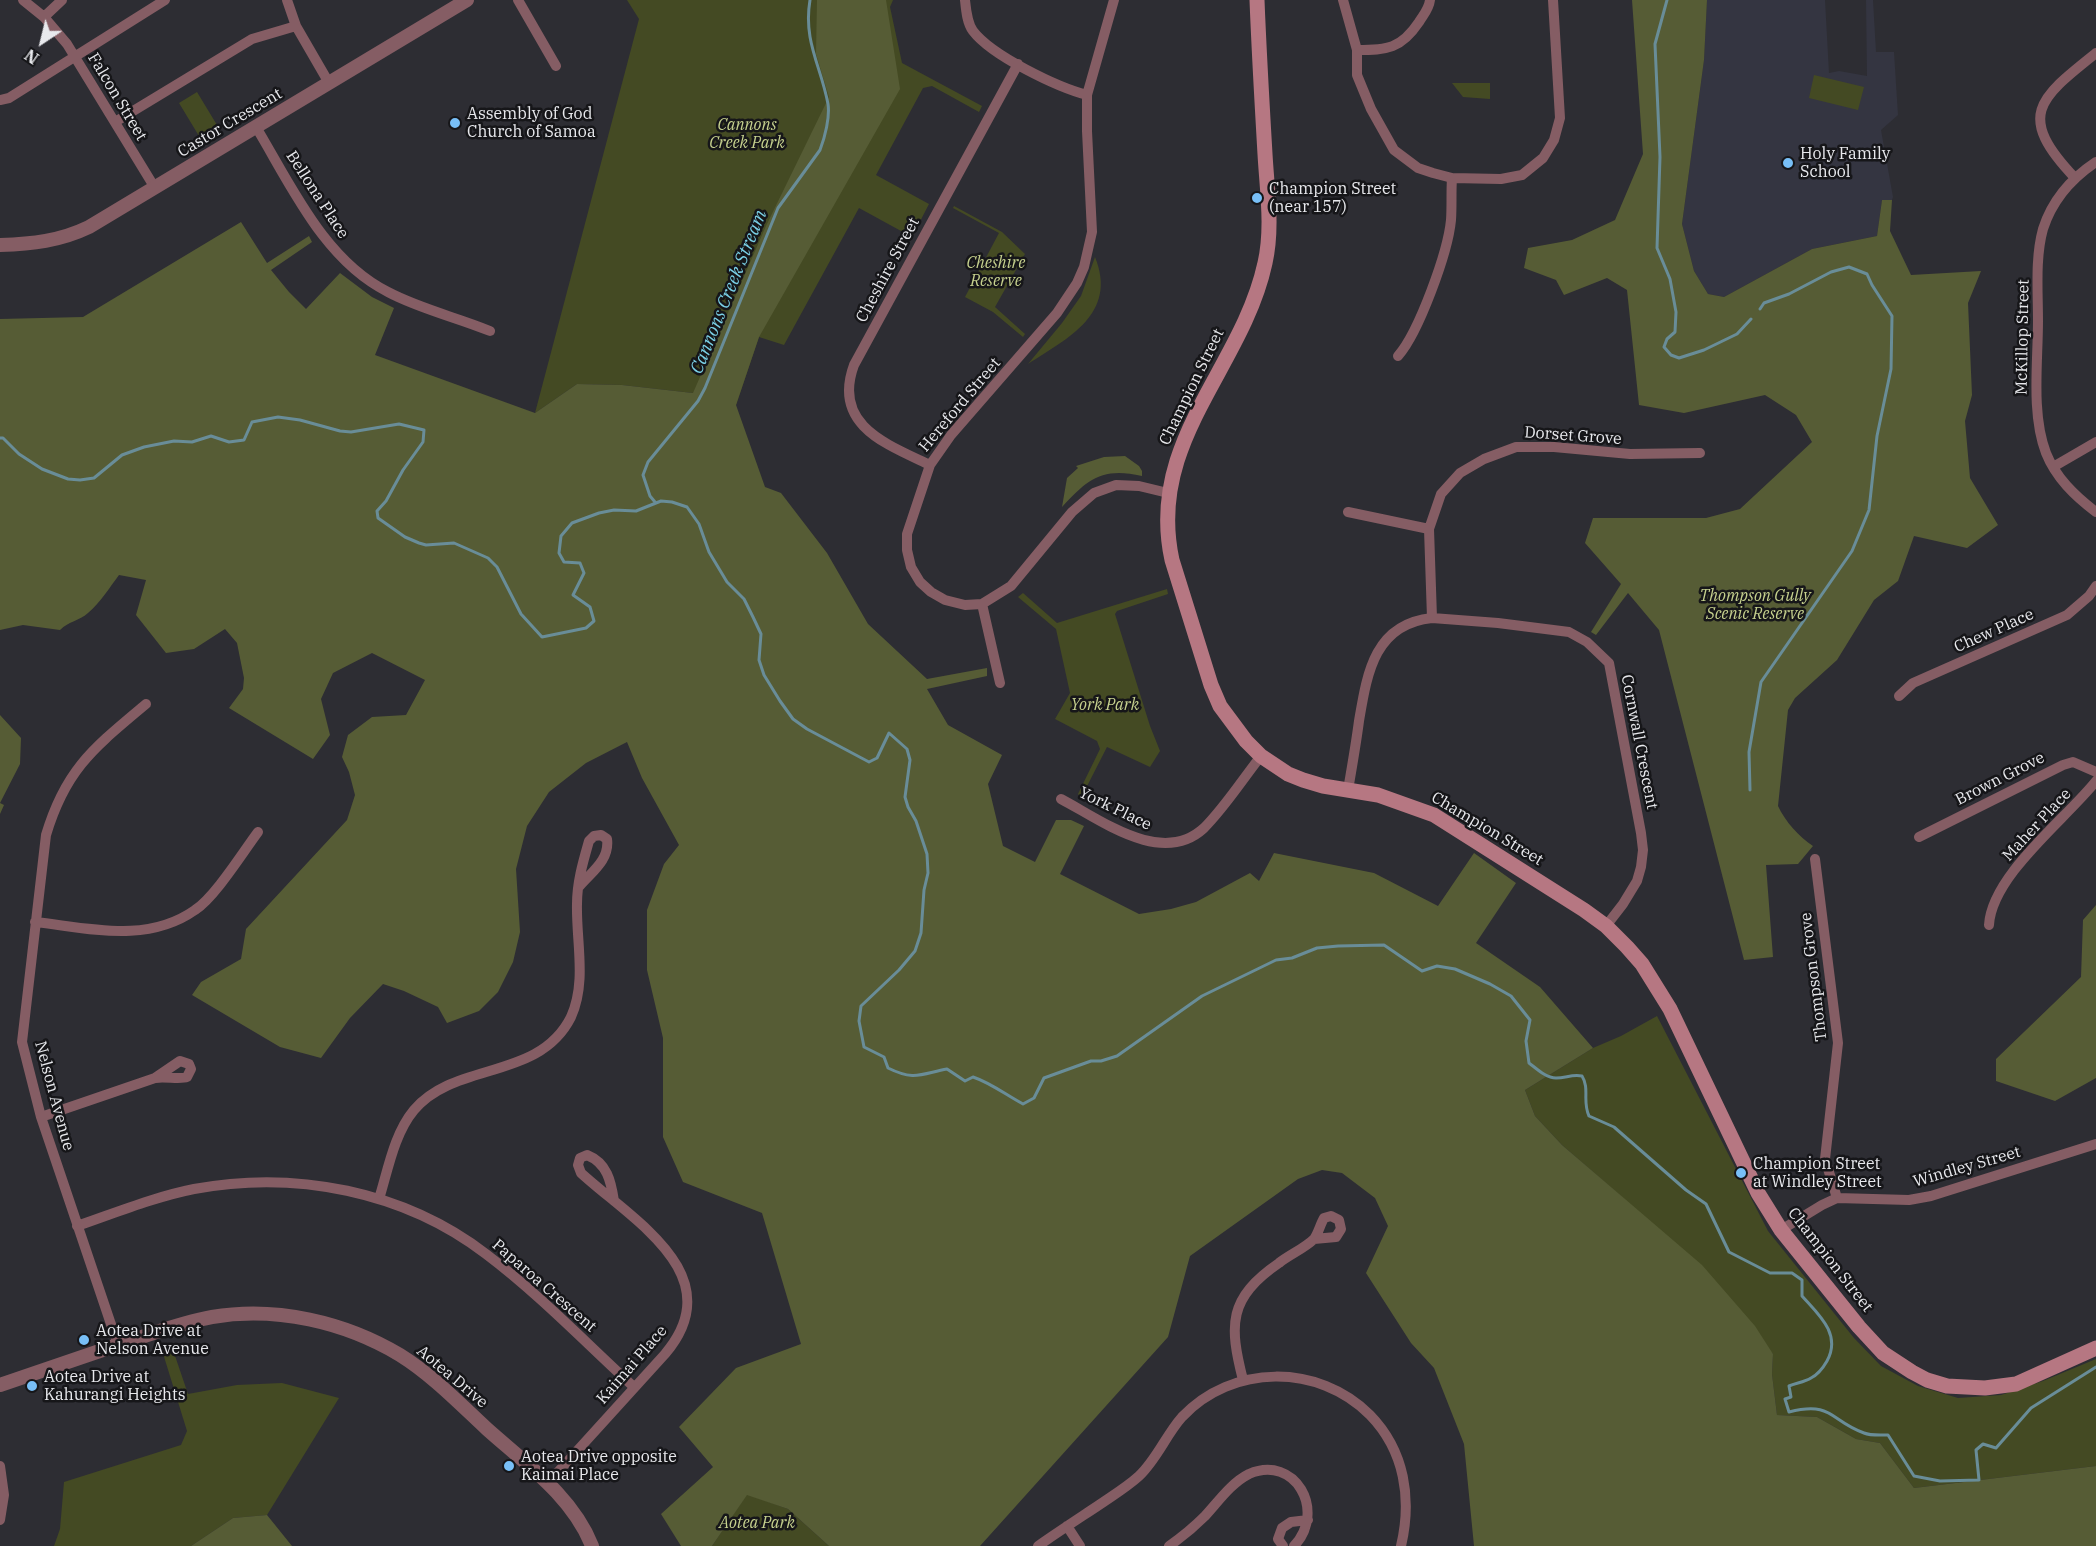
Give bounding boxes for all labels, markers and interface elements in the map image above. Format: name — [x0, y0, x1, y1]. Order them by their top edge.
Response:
north arrow — [12, 12, 72, 72]
text: N — [21, 45, 43, 69]
street label: Falcon Street — [83, 50, 151, 144]
street label: Castor Crescent — [174, 84, 286, 162]
place label: Assembly of God Church of Samoa — [467, 104, 596, 142]
park label: Cannons Creek Park — [709, 115, 785, 153]
marker: Assembly of God Church of Samoa — [448, 116, 462, 130]
place label: Holy Family School — [1800, 144, 1890, 182]
street label: Bellona Place — [281, 148, 353, 242]
marker: Holy Family School — [1781, 156, 1795, 170]
place label: Champion Street (near 157) — [1269, 179, 1396, 217]
marker: Champion Street (near 157) — [1250, 191, 1264, 205]
water label: Cannons Creek Stream — [686, 207, 772, 377]
street label: Cheshire Street — [852, 214, 924, 326]
park label: Cheshire Reserve — [967, 253, 1025, 291]
street label: McKillop Street — [2012, 279, 2034, 395]
street label: Champion Street — [1156, 326, 1228, 448]
street label: Hereford Street — [915, 354, 1005, 456]
street label: Dorset Grove — [1524, 423, 1622, 449]
park label: Thompson Gully Scenic Reserve — [1699, 586, 1811, 624]
street label: Chew Place — [1951, 605, 2037, 657]
street label: Cornwall Crescent — [1617, 673, 1661, 811]
park label: York Park — [1071, 695, 1139, 715]
street label: Brown Grove — [1952, 748, 2048, 810]
street label: York Place — [1076, 783, 1154, 835]
street label: Maher Place — [1999, 785, 2075, 865]
street label: Champion Street — [1428, 788, 1546, 870]
street label: Thompson Grove — [1797, 911, 1831, 1043]
street label: Nelson Avenue — [30, 1039, 78, 1153]
street label: Windley Street — [1911, 1143, 2023, 1191]
place label: Champion Street at Windley Street — [1753, 1154, 1882, 1192]
marker: Champion Street at Windley Street — [1734, 1166, 1748, 1180]
street label: Champion Street — [1783, 1204, 1877, 1316]
street label: Paparoa Crescent — [488, 1235, 600, 1337]
place label: Aotea Drive at Nelson Avenue — [96, 1321, 209, 1359]
street label: Kaimai Place — [593, 1322, 671, 1408]
marker: Aotea Drive at Nelson Avenue — [77, 1333, 91, 1347]
street label: Aotea Drive — [412, 1342, 492, 1412]
place label: Aotea Drive at Kahurangi Heights — [44, 1367, 186, 1405]
marker: Aotea Drive at Kahurangi Heights — [25, 1379, 39, 1393]
place label: Aotea Drive opposite Kaimai Place — [521, 1447, 677, 1485]
marker: Aotea Drive opposite Kaimai Place — [502, 1459, 516, 1473]
park label: Aotea Park — [719, 1513, 795, 1533]

